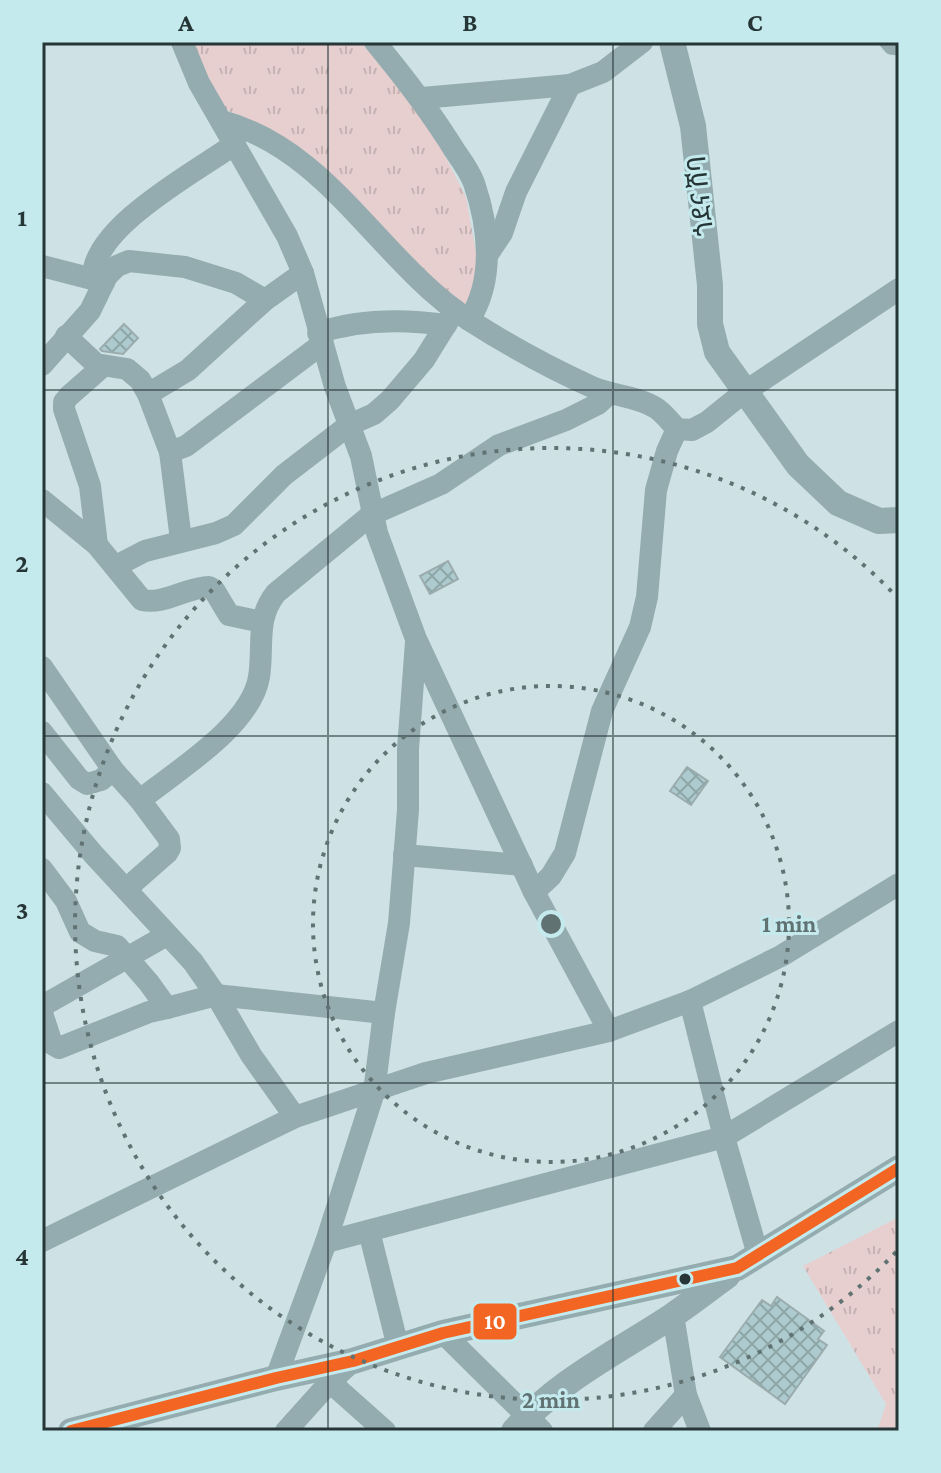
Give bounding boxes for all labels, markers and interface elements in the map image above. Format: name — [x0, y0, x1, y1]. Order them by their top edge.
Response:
text: A — [177, 8, 194, 37]
text: B — [462, 8, 478, 37]
text: C — [747, 8, 763, 37]
street label: ጎደና ሸባ — [682, 154, 719, 238]
text: 1 — [17, 203, 27, 232]
text: 2 — [15, 549, 29, 578]
text: 3 — [16, 896, 28, 925]
centre of rings — [537, 910, 565, 938]
text: 1 min — [762, 910, 817, 937]
text: 4 — [15, 1242, 29, 1271]
unlabelled marker — [677, 1271, 693, 1287]
line badge: 10 — [472, 1302, 518, 1341]
text: 10 — [484, 1309, 506, 1334]
text: 2 min — [522, 1386, 580, 1413]

